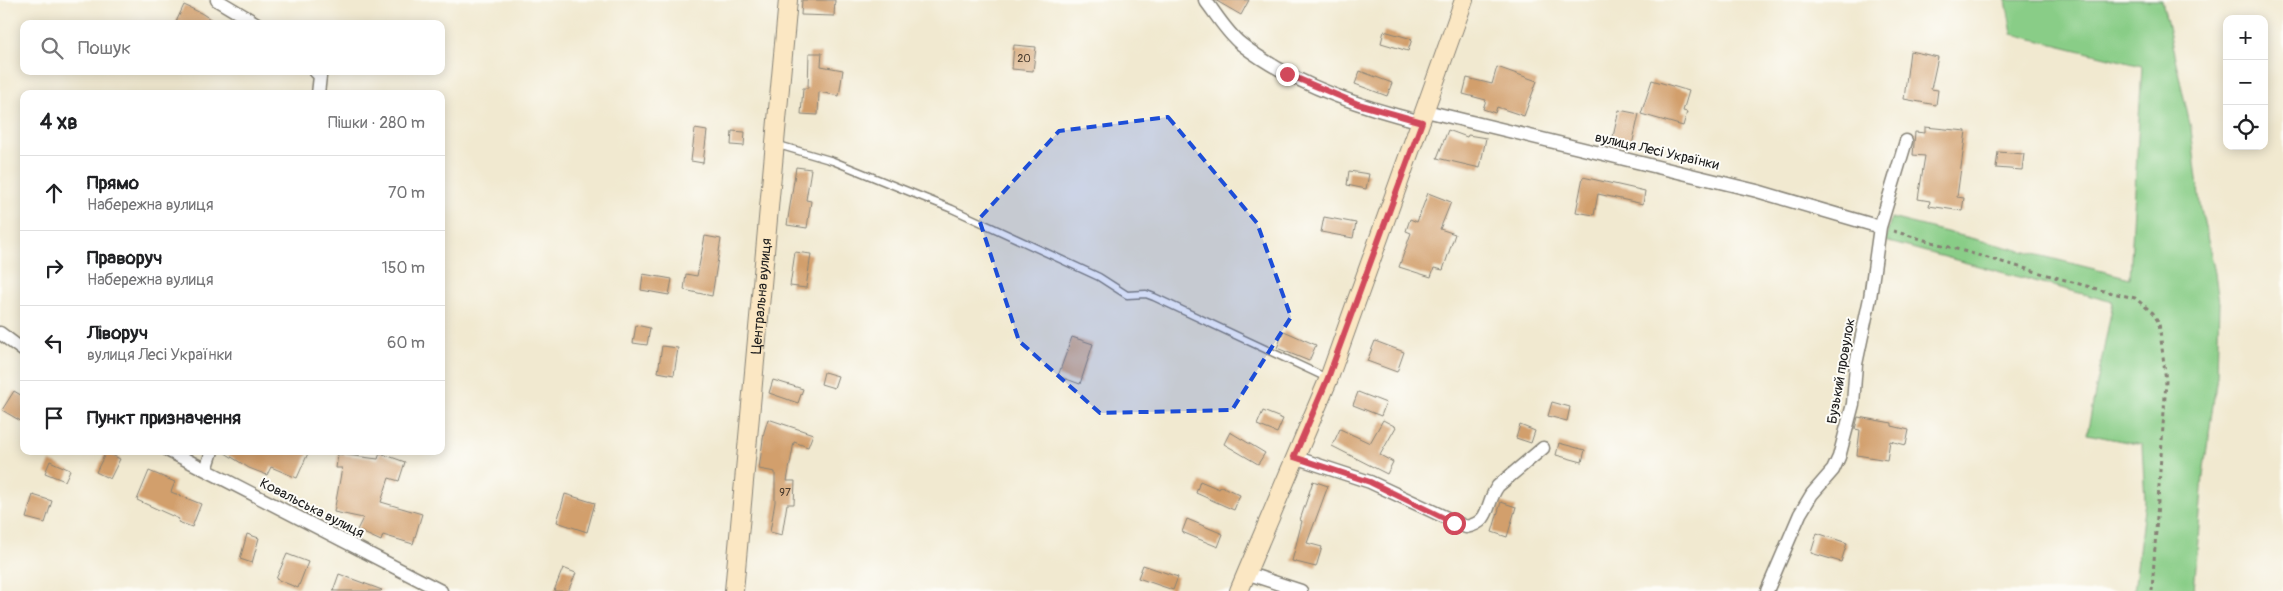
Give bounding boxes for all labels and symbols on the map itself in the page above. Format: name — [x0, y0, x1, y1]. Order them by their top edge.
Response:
house number: 20 — [1017, 52, 1031, 65]
route end — [1276, 63, 1299, 86]
street label: вулиця Лесі Українки — [1593, 128, 1721, 174]
street label: Центральна вулиця — [747, 238, 775, 355]
street label: Бузький провулок — [1823, 317, 1859, 425]
street label: Ковальська вулиця — [257, 474, 367, 542]
house number: 97 — [779, 486, 791, 499]
route start — [1443, 512, 1466, 535]

